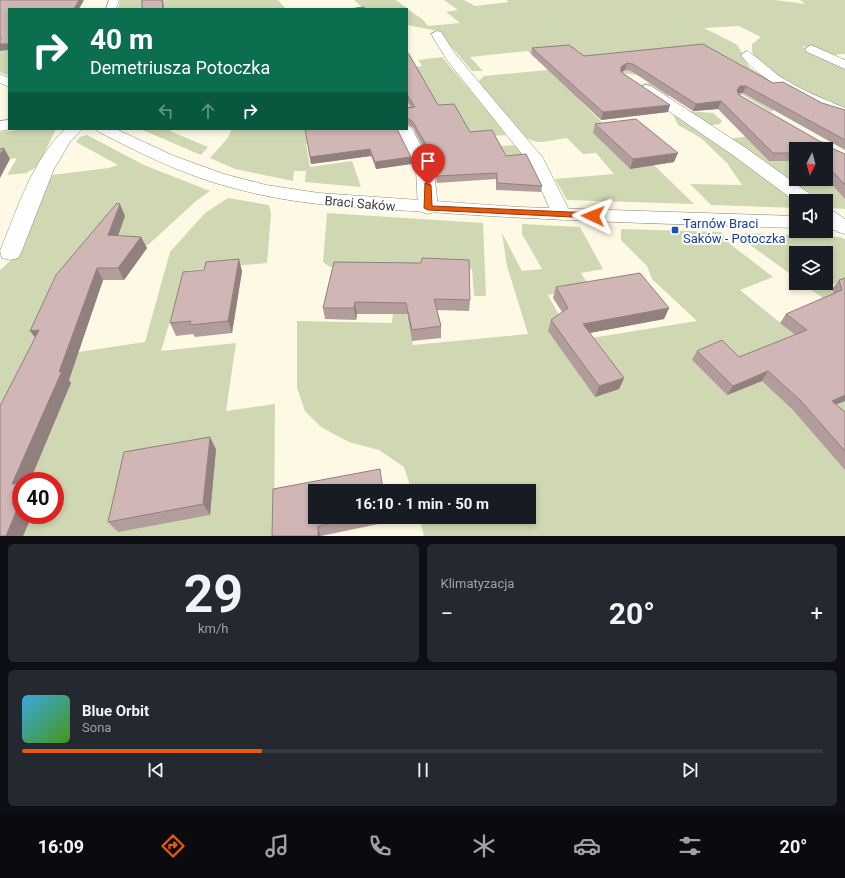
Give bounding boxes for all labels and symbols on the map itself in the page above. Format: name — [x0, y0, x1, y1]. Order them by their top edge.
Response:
north arrow — [789, 142, 833, 186]
pin — [411, 144, 445, 185]
street label: Braci Saków — [324, 193, 396, 214]
position arrow — [572, 195, 614, 237]
place label: Tarnów Braci Saków - Potoczka — [683, 216, 786, 246]
marker: Tarnów Braci Saków - Potoczka — [670, 225, 680, 235]
speed limit sign: 40 — [12, 472, 64, 524]

